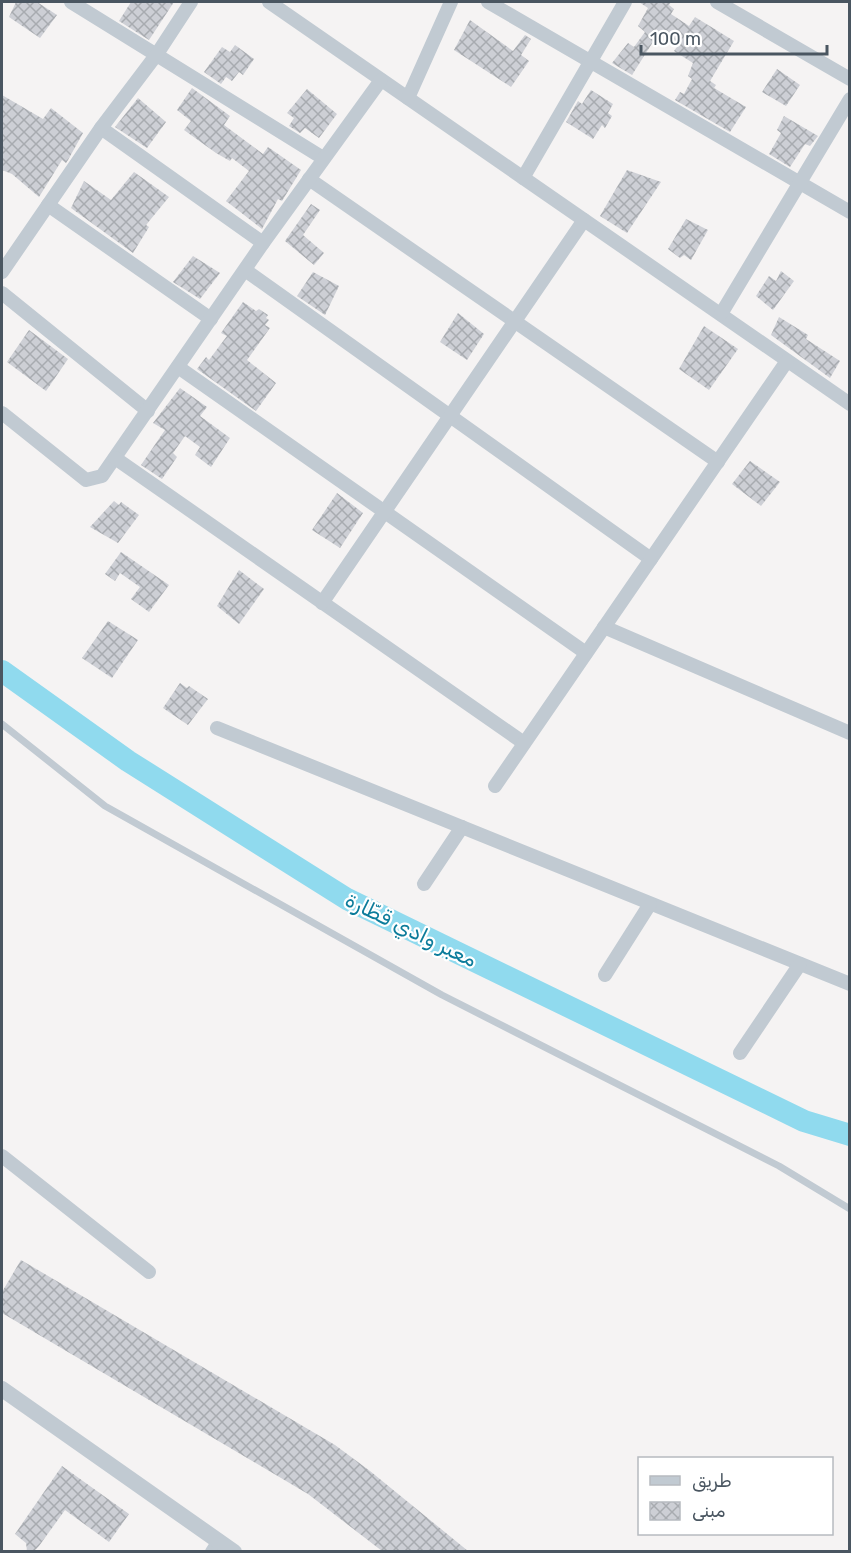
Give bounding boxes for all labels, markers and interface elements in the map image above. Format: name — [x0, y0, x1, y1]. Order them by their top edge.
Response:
scale bar — [641, 18, 827, 56]
text: 100 m — [650, 28, 701, 50]
water label: معبر وادي قطّارة — [340, 887, 481, 974]
legend — [638, 1457, 833, 1535]
text: طريق — [692, 1470, 732, 1492]
text: مبنى — [692, 1500, 726, 1522]

